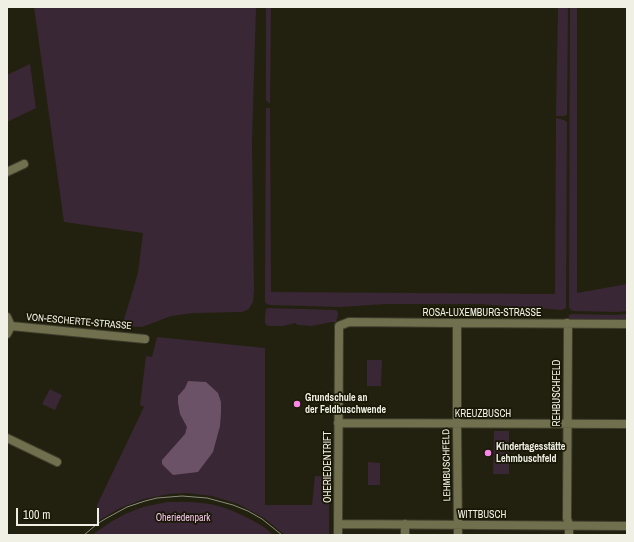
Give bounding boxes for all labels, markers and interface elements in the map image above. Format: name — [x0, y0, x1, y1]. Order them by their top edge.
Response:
street label: ROSA-LUXEMBURG-STRASSE — [423, 307, 541, 319]
street label: VON-ESCHERTE-STRASSE — [26, 311, 132, 333]
street label: REHBUSCHFELD — [551, 360, 563, 426]
place label: Grundschule an der Feldbuschwende — [305, 392, 386, 416]
marker: Grundschule an der Feldbuschwende — [292, 399, 302, 409]
street label: KREUZBUSCH — [455, 408, 511, 420]
street label: LEHMBUSCHFELD — [440, 429, 454, 501]
street label: OHERIEDENTRIFT — [322, 431, 334, 503]
place label: Kindertagesstätte Lehmbuschfeld — [496, 441, 565, 464]
marker: Kindertagesstätte Lehmbuschfeld — [483, 448, 493, 458]
scale bar — [18, 500, 101, 526]
text: 100 m — [23, 507, 50, 523]
street label: WITTBUSCH — [458, 509, 506, 521]
park label: Oheriedenpark — [156, 512, 210, 524]

